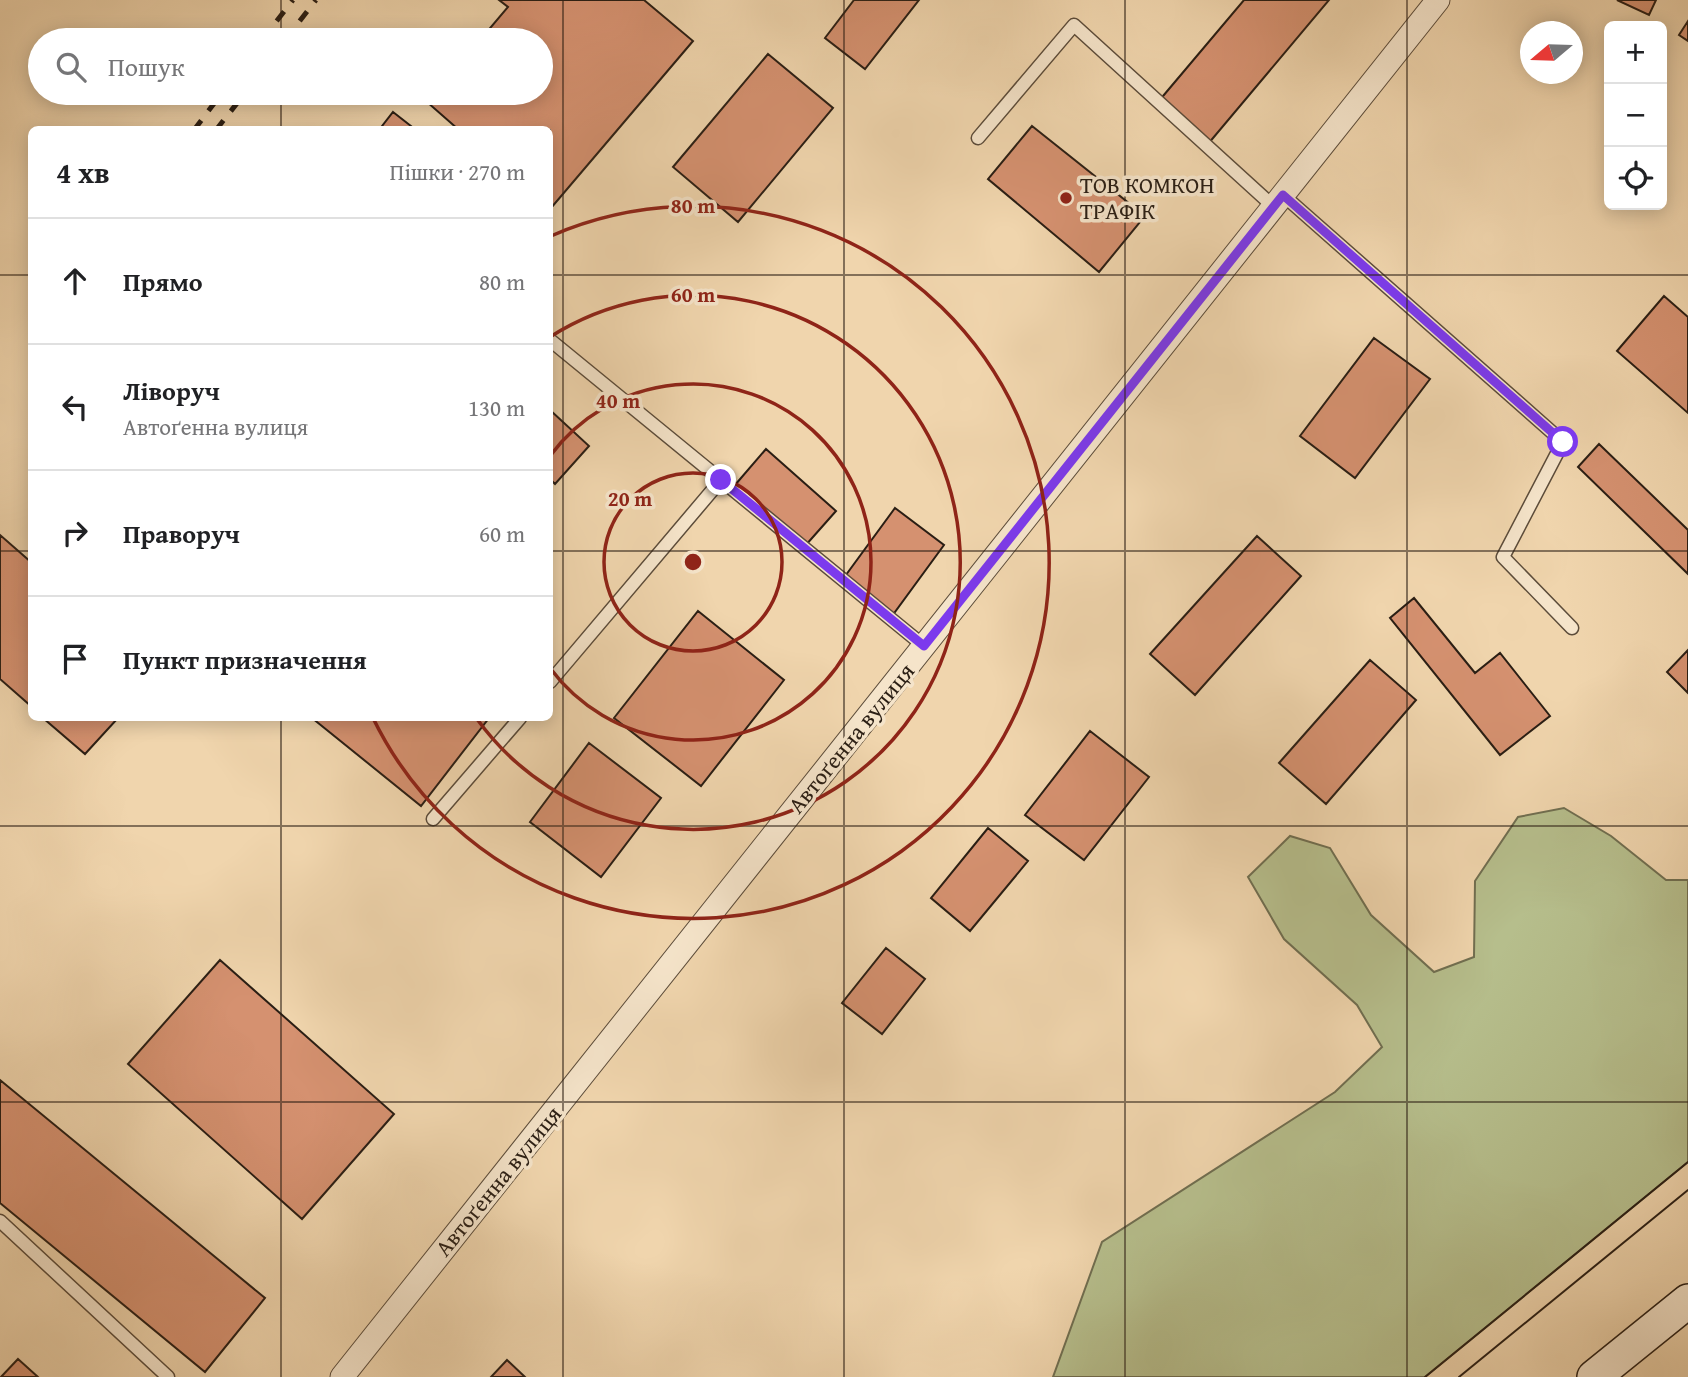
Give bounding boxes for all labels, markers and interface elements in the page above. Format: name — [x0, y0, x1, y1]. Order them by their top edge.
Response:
north arrow — [1520, 21, 1583, 84]
map controls — [1604, 21, 1667, 210]
button: + — [1604, 21, 1667, 84]
search box — [28, 28, 553, 105]
text: Пошук — [108, 47, 185, 86]
icon: search — [52, 48, 90, 86]
button: − — [1604, 84, 1667, 147]
button: locate — [1604, 147, 1667, 210]
text: 4 хв — [56, 150, 110, 194]
text: Пішки · 270 m — [390, 155, 525, 188]
place label: ТОВ КОМКОН ТРАФІК — [1080, 168, 1214, 227]
text: 80 m — [671, 190, 715, 221]
marker: ТОВ КОМКОН ТРАФІК — [1058, 190, 1074, 206]
icon: ahead — [56, 262, 94, 300]
text: Прямо — [123, 262, 203, 301]
text: 80 m — [479, 265, 525, 298]
text: 60 m — [671, 279, 715, 310]
text: Ліворуч — [123, 371, 220, 410]
text: 40 m — [596, 385, 640, 416]
icon: left — [56, 388, 94, 426]
text: 130 m — [468, 391, 525, 424]
text: Автоґенна вулиця — [123, 410, 308, 443]
route start — [1547, 426, 1578, 457]
route end — [705, 464, 736, 495]
text: 20 m — [608, 483, 652, 514]
icon: right — [56, 514, 94, 552]
text: Праворуч — [123, 514, 240, 553]
text: 60 m — [479, 517, 525, 550]
centre of rings — [681, 550, 705, 574]
icon: arrive — [56, 640, 94, 678]
text: Пункт призначення — [123, 640, 367, 679]
street label: Автоґенна вулиця — [780, 655, 922, 820]
street label: Автоґенна вулиця — [427, 1098, 569, 1263]

